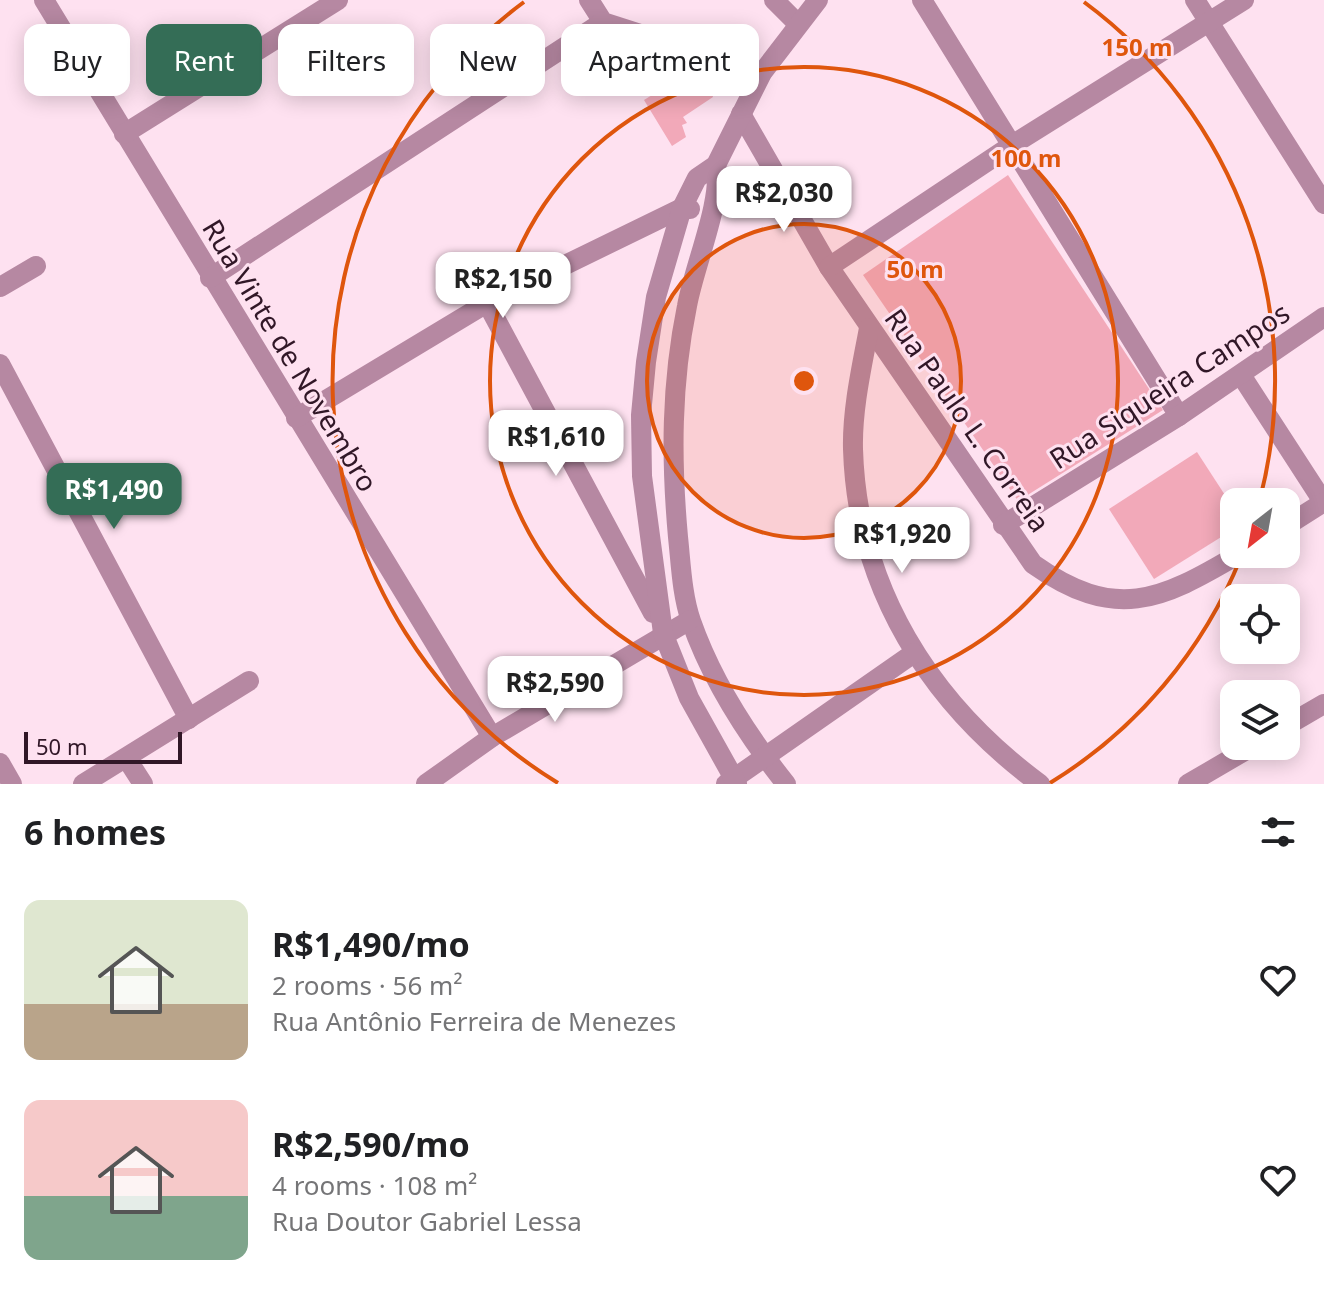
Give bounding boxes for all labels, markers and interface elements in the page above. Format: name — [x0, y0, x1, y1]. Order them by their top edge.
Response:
chip: Buy — [24, 24, 130, 96]
chip: Rent — [146, 24, 262, 96]
chip: Filters — [278, 24, 414, 96]
chip: New — [430, 24, 545, 96]
chip: Apartment — [561, 24, 759, 96]
text: 150 m — [1102, 30, 1172, 63]
text: 100 m — [991, 141, 1061, 174]
pin: R$2,030 — [710, 166, 858, 234]
text: R$2,030 — [735, 174, 833, 210]
street label: Rua Vinte de Novembro — [194, 212, 388, 498]
pin: R$2,150 — [429, 252, 577, 320]
text: 50 m — [886, 252, 944, 285]
text: R$2,150 — [454, 260, 552, 296]
street label: Rua Siqueira Campos — [1042, 293, 1296, 477]
street label: Rua Paulo L. Correia — [877, 301, 1059, 539]
centre of rings — [790, 367, 818, 395]
pin: R$1,610 — [482, 410, 630, 478]
text: R$1,610 — [507, 418, 605, 454]
pin: R$1,490 — [40, 463, 188, 531]
text: R$1,490 — [65, 471, 163, 507]
north arrow — [1220, 488, 1300, 568]
map controls — [1220, 488, 1300, 760]
pin: R$1,920 — [828, 507, 976, 575]
text: R$1,920 — [853, 515, 951, 551]
button: locate — [1220, 584, 1300, 664]
pin: R$2,590 — [481, 656, 629, 724]
text: R$2,590 — [506, 664, 604, 700]
button: layers — [1220, 680, 1300, 760]
scale bar — [24, 728, 182, 764]
text: 50 m — [36, 731, 87, 761]
text: 6 homes — [24, 809, 166, 855]
icon: filters — [1256, 810, 1300, 854]
text: R$1,490/mo — [272, 921, 470, 967]
icon: home — [88, 932, 184, 1028]
icon: heart — [1256, 958, 1300, 1002]
text: 2 rooms · 56 m² — [272, 967, 462, 1003]
text: Rua Antônio Ferreira de Menezes — [272, 1003, 676, 1039]
text: R$2,590/mo — [272, 1121, 470, 1167]
icon: home — [88, 1132, 184, 1228]
icon: heart — [1256, 1158, 1300, 1202]
text: 4 rooms · 108 m² — [272, 1167, 477, 1203]
text: Rua Doutor Gabriel Lessa — [272, 1203, 582, 1239]

